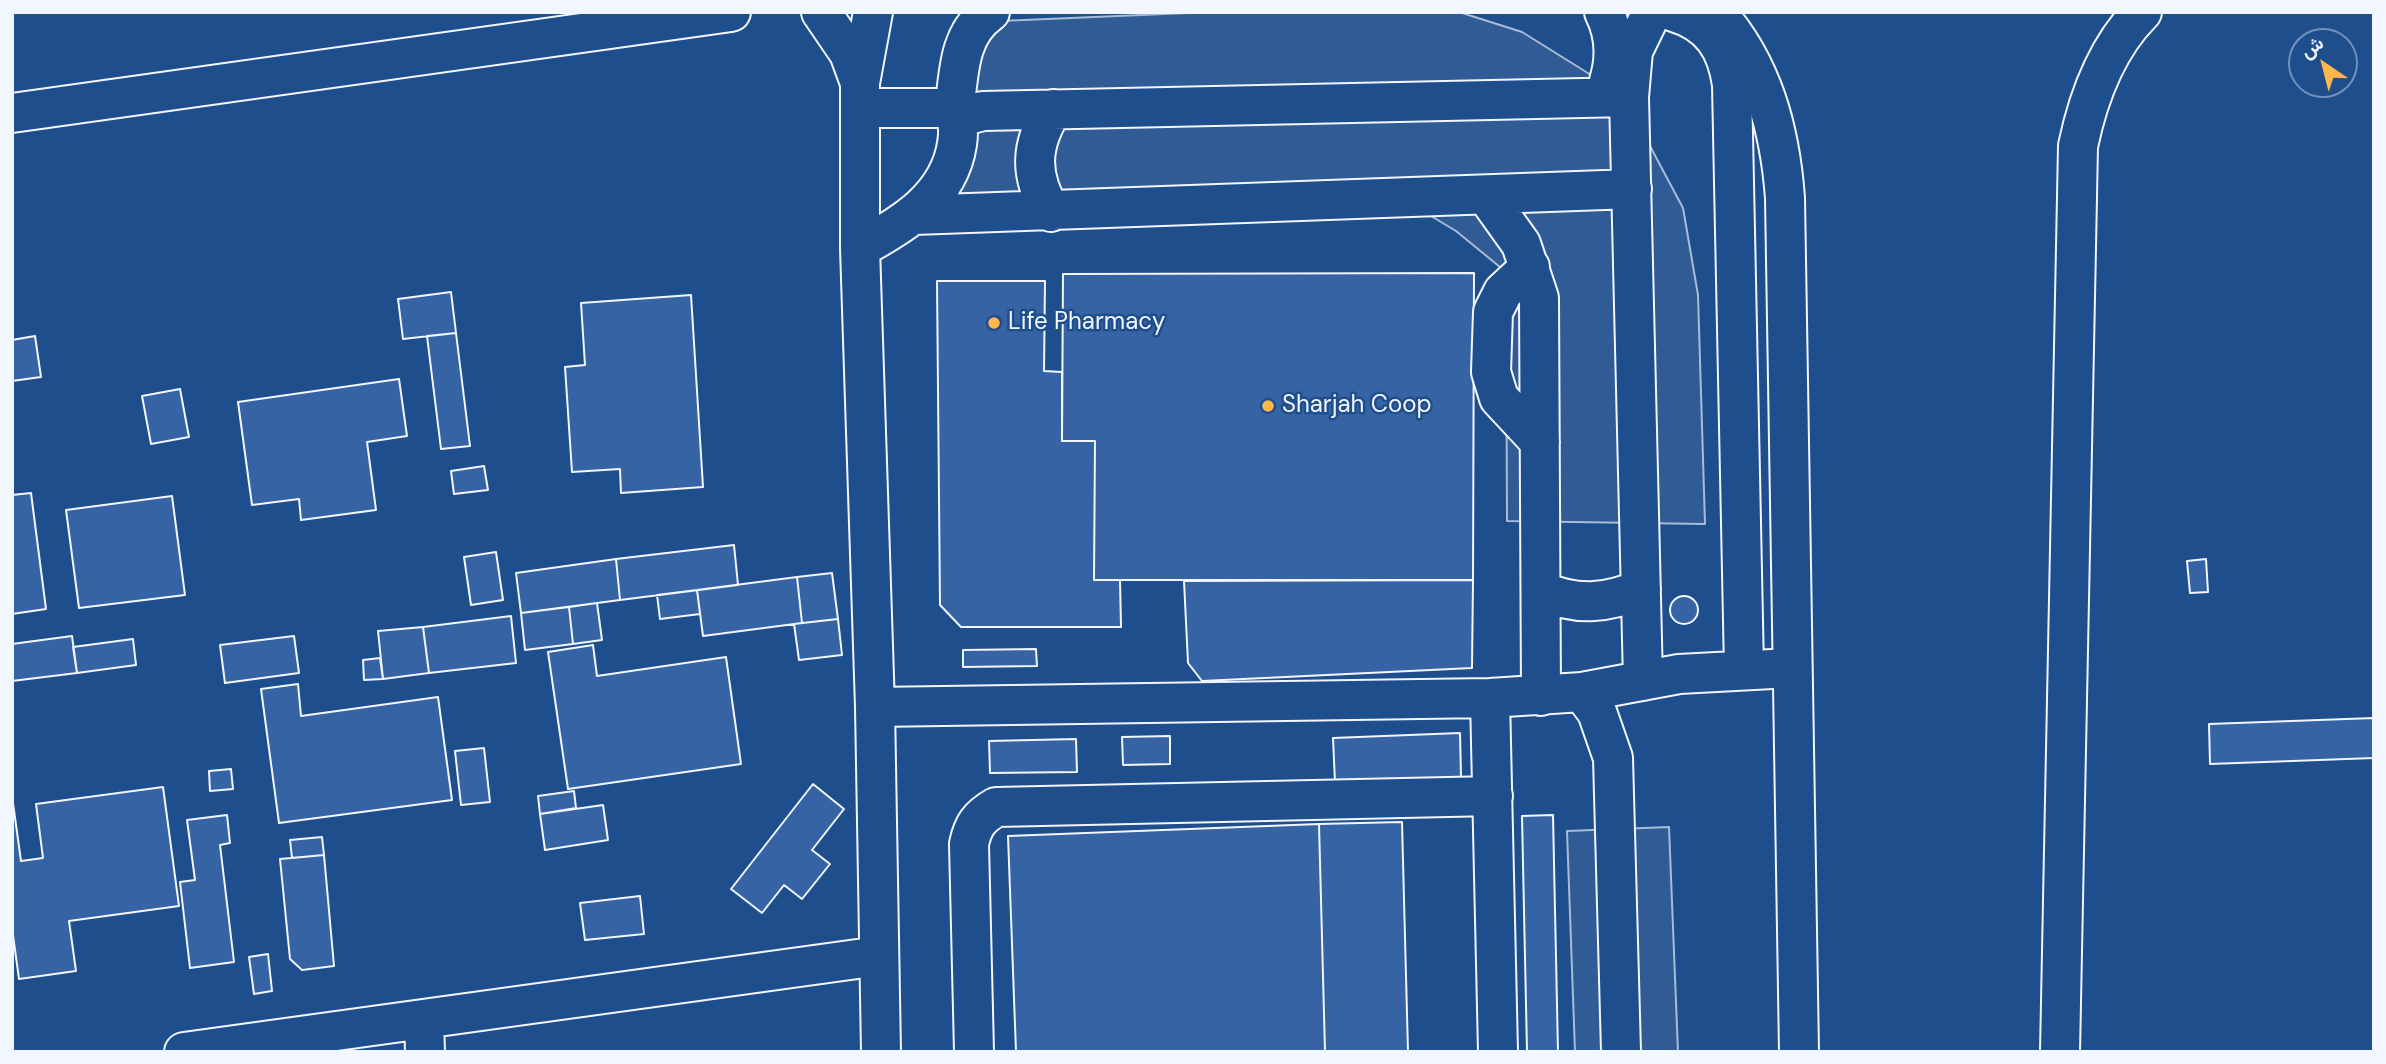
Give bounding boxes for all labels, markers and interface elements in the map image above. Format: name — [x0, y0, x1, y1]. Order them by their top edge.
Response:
north arrow — [2288, 28, 2358, 98]
text: ش — [2295, 30, 2328, 64]
place label: Life Pharmacy — [1008, 309, 1165, 337]
marker: Life Pharmacy — [986, 315, 1002, 331]
place label: Sharjah Coop — [1282, 392, 1431, 420]
marker: Sharjah Coop — [1260, 398, 1276, 414]

